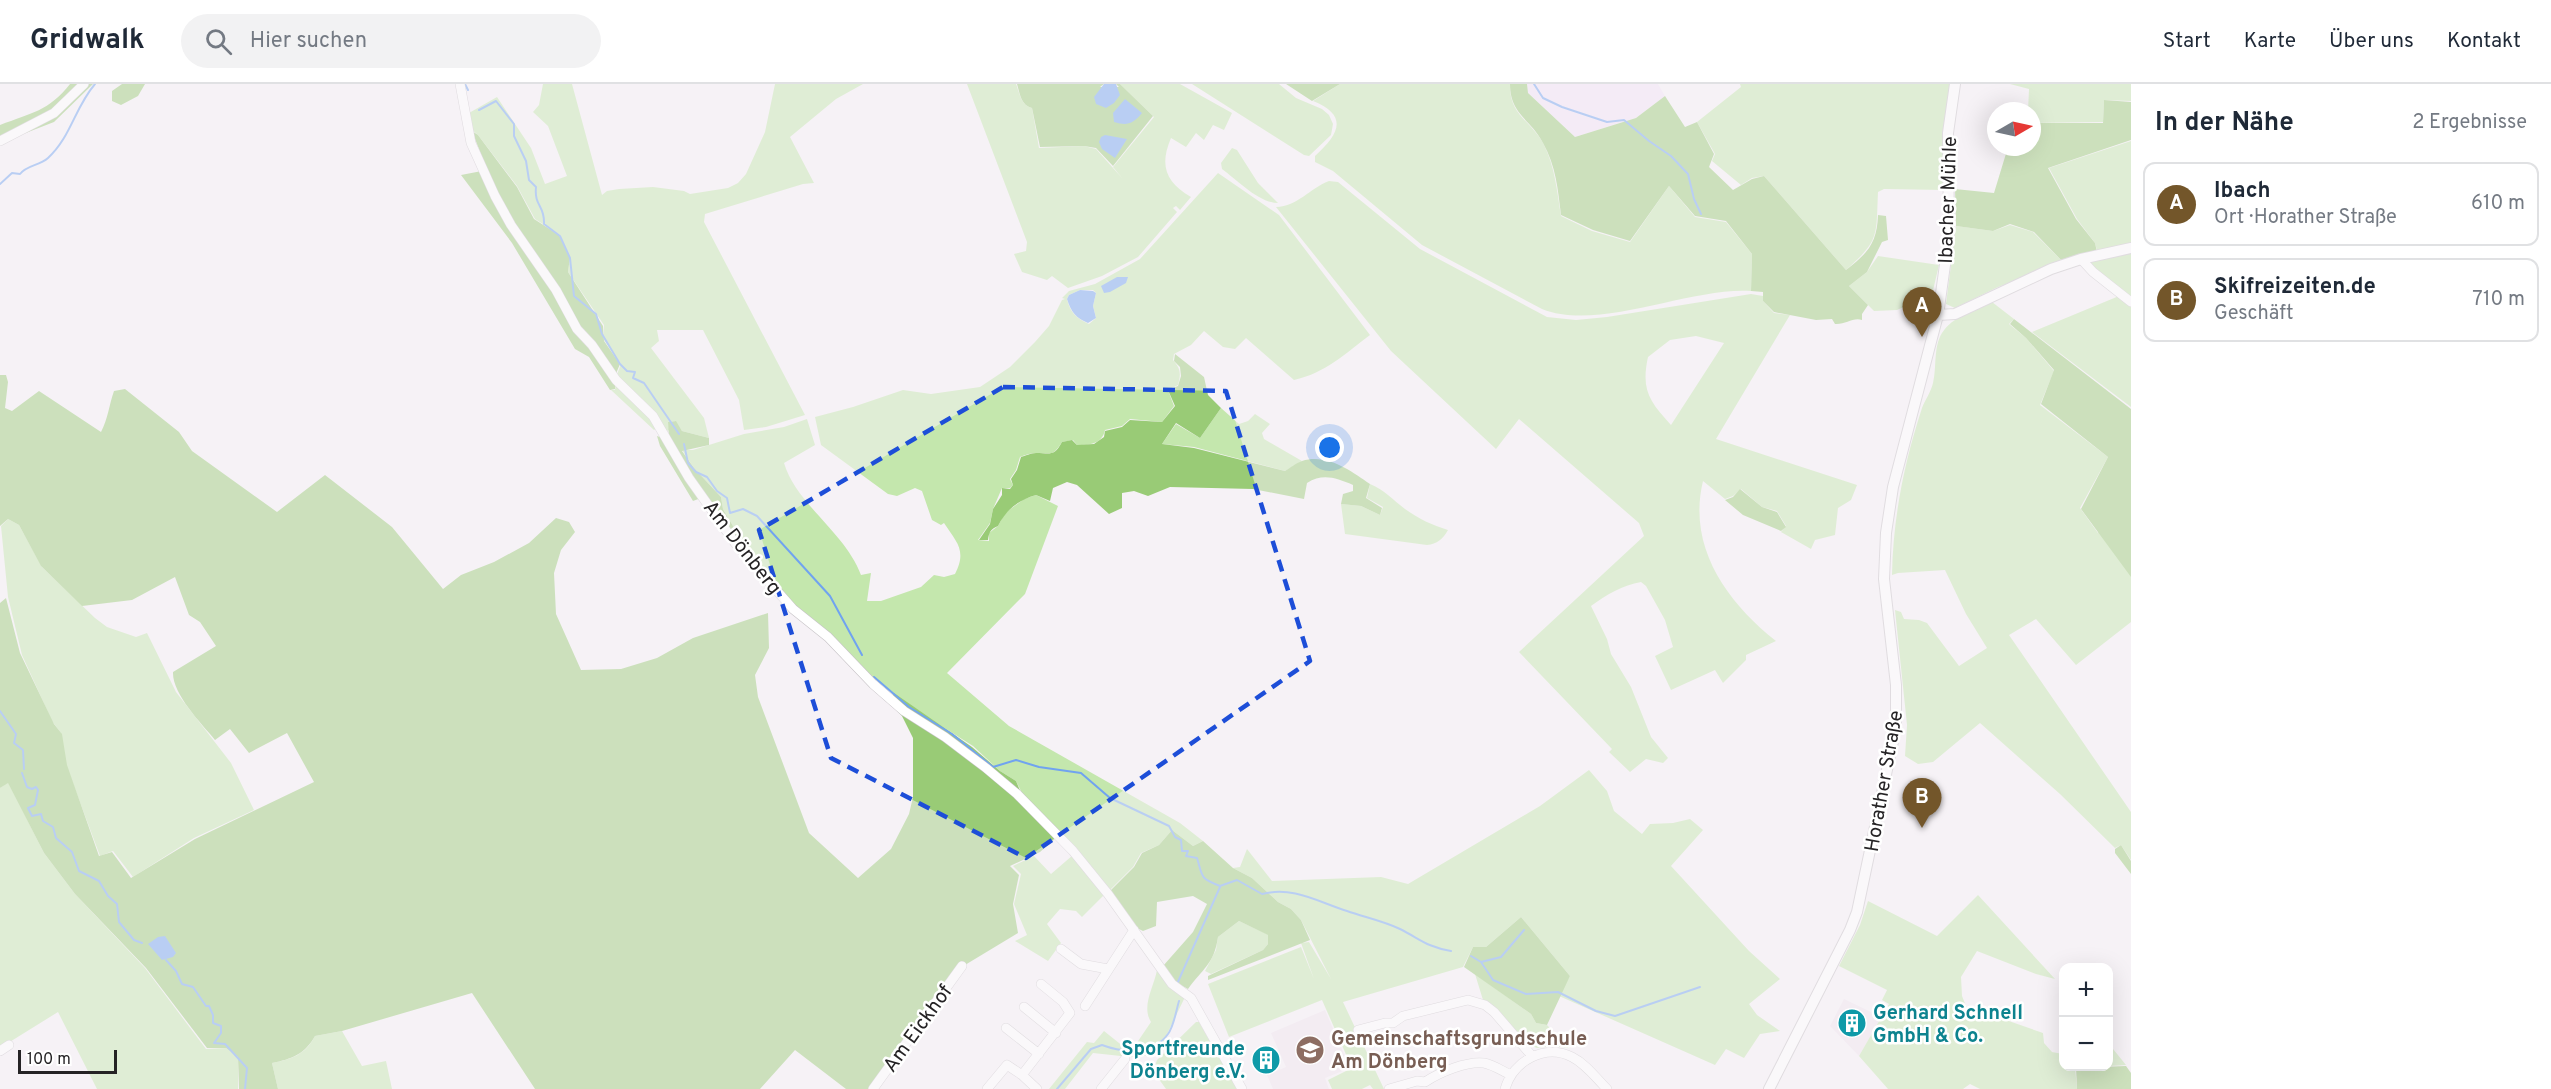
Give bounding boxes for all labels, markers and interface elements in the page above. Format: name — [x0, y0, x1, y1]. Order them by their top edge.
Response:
search box — [181, 14, 601, 68]
text: Gridwalk — [30, 23, 145, 59]
icon: search — [202, 25, 235, 58]
text: Hier suchen — [250, 28, 367, 55]
text: Start — [2163, 28, 2211, 55]
text: Karte — [2244, 28, 2296, 55]
text: Über uns — [2329, 28, 2414, 55]
text: Kontakt — [2447, 28, 2521, 55]
north arrow — [1987, 102, 2041, 156]
text: In der Nähe — [2155, 107, 2294, 140]
text: 2 Ergebnisse — [2412, 110, 2527, 136]
street label: Ibacher Mühle — [1934, 136, 1964, 264]
text: Ibach — [2214, 178, 2271, 205]
text: A — [2169, 191, 2184, 217]
text: 610 m — [2471, 191, 2525, 217]
text: Ort · Horather Straße — [2214, 205, 2397, 231]
text: Skifreizeiten.de — [2214, 274, 2376, 301]
text: B — [2170, 287, 2183, 313]
text: 710 m — [2472, 287, 2525, 313]
pin: A — [1902, 288, 1942, 337]
text: Geschäft — [2214, 301, 2294, 327]
your location — [1315, 433, 1344, 462]
street label: Am Dönberg — [696, 496, 786, 601]
street label: Horather Straße — [1860, 709, 1910, 854]
pin: B — [1902, 778, 1942, 828]
map controls — [2059, 963, 2113, 1071]
button: + — [2059, 963, 2113, 1017]
street label: Am Eickhof — [878, 980, 959, 1078]
place label: Gerhard Schnell GmbH & Co. — [1873, 1001, 2023, 1050]
building icon: Gerhard Schnell GmbH & Co. — [1836, 1007, 1868, 1039]
button: − — [2059, 1017, 2113, 1071]
place label: Gemeinschaftsgrundschule Am Dönberg — [1331, 1027, 1587, 1076]
school or university icon: Gemeinschaftsgrundschule Am Dönberg — [1294, 1034, 1326, 1066]
place label: Sportfreunde Dönberg e.V. — [1121, 1037, 1245, 1086]
building icon: Sportfreunde Dönberg e.V. — [1250, 1044, 1282, 1076]
scale bar — [18, 1047, 117, 1074]
text: 100 m — [27, 1050, 71, 1070]

